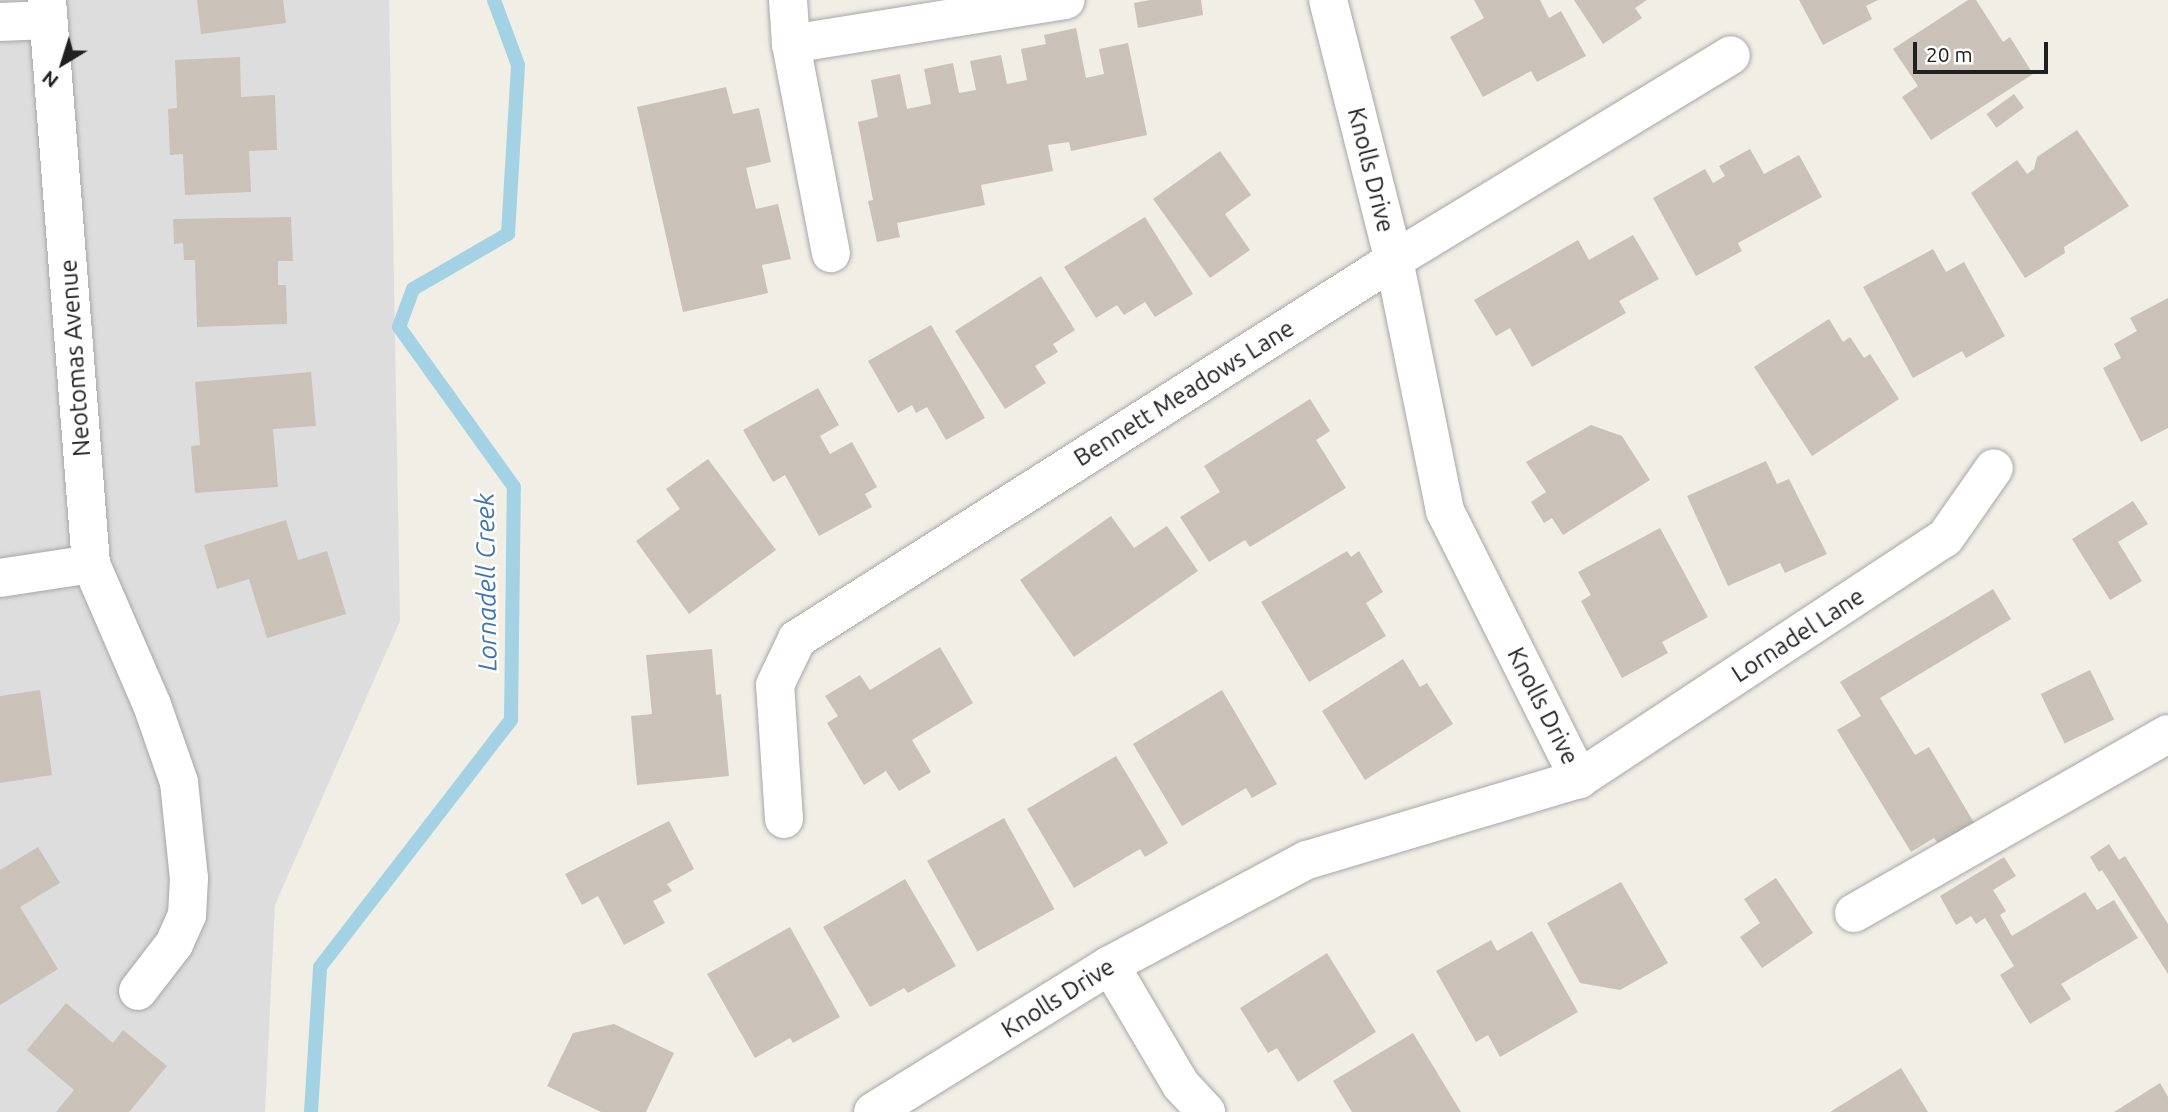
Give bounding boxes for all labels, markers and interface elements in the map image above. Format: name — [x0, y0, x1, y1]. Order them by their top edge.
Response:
north arrow — [28, 28, 98, 98]
scale bar — [1916, 28, 2051, 72]
text: 20 m — [1926, 42, 1973, 66]
text: N — [38, 67, 62, 93]
street label: Knolls Drive — [1342, 105, 1400, 235]
street label: Neotomas Avenue — [54, 258, 96, 458]
street label: Bennett Meadows Lane — [1069, 313, 1299, 473]
water label: Lornadell Creek — [469, 493, 503, 671]
street label: Lornadel Lane — [1726, 582, 1870, 688]
street label: Knolls Drive — [1501, 643, 1585, 769]
street label: Knolls Drive — [996, 952, 1120, 1044]

